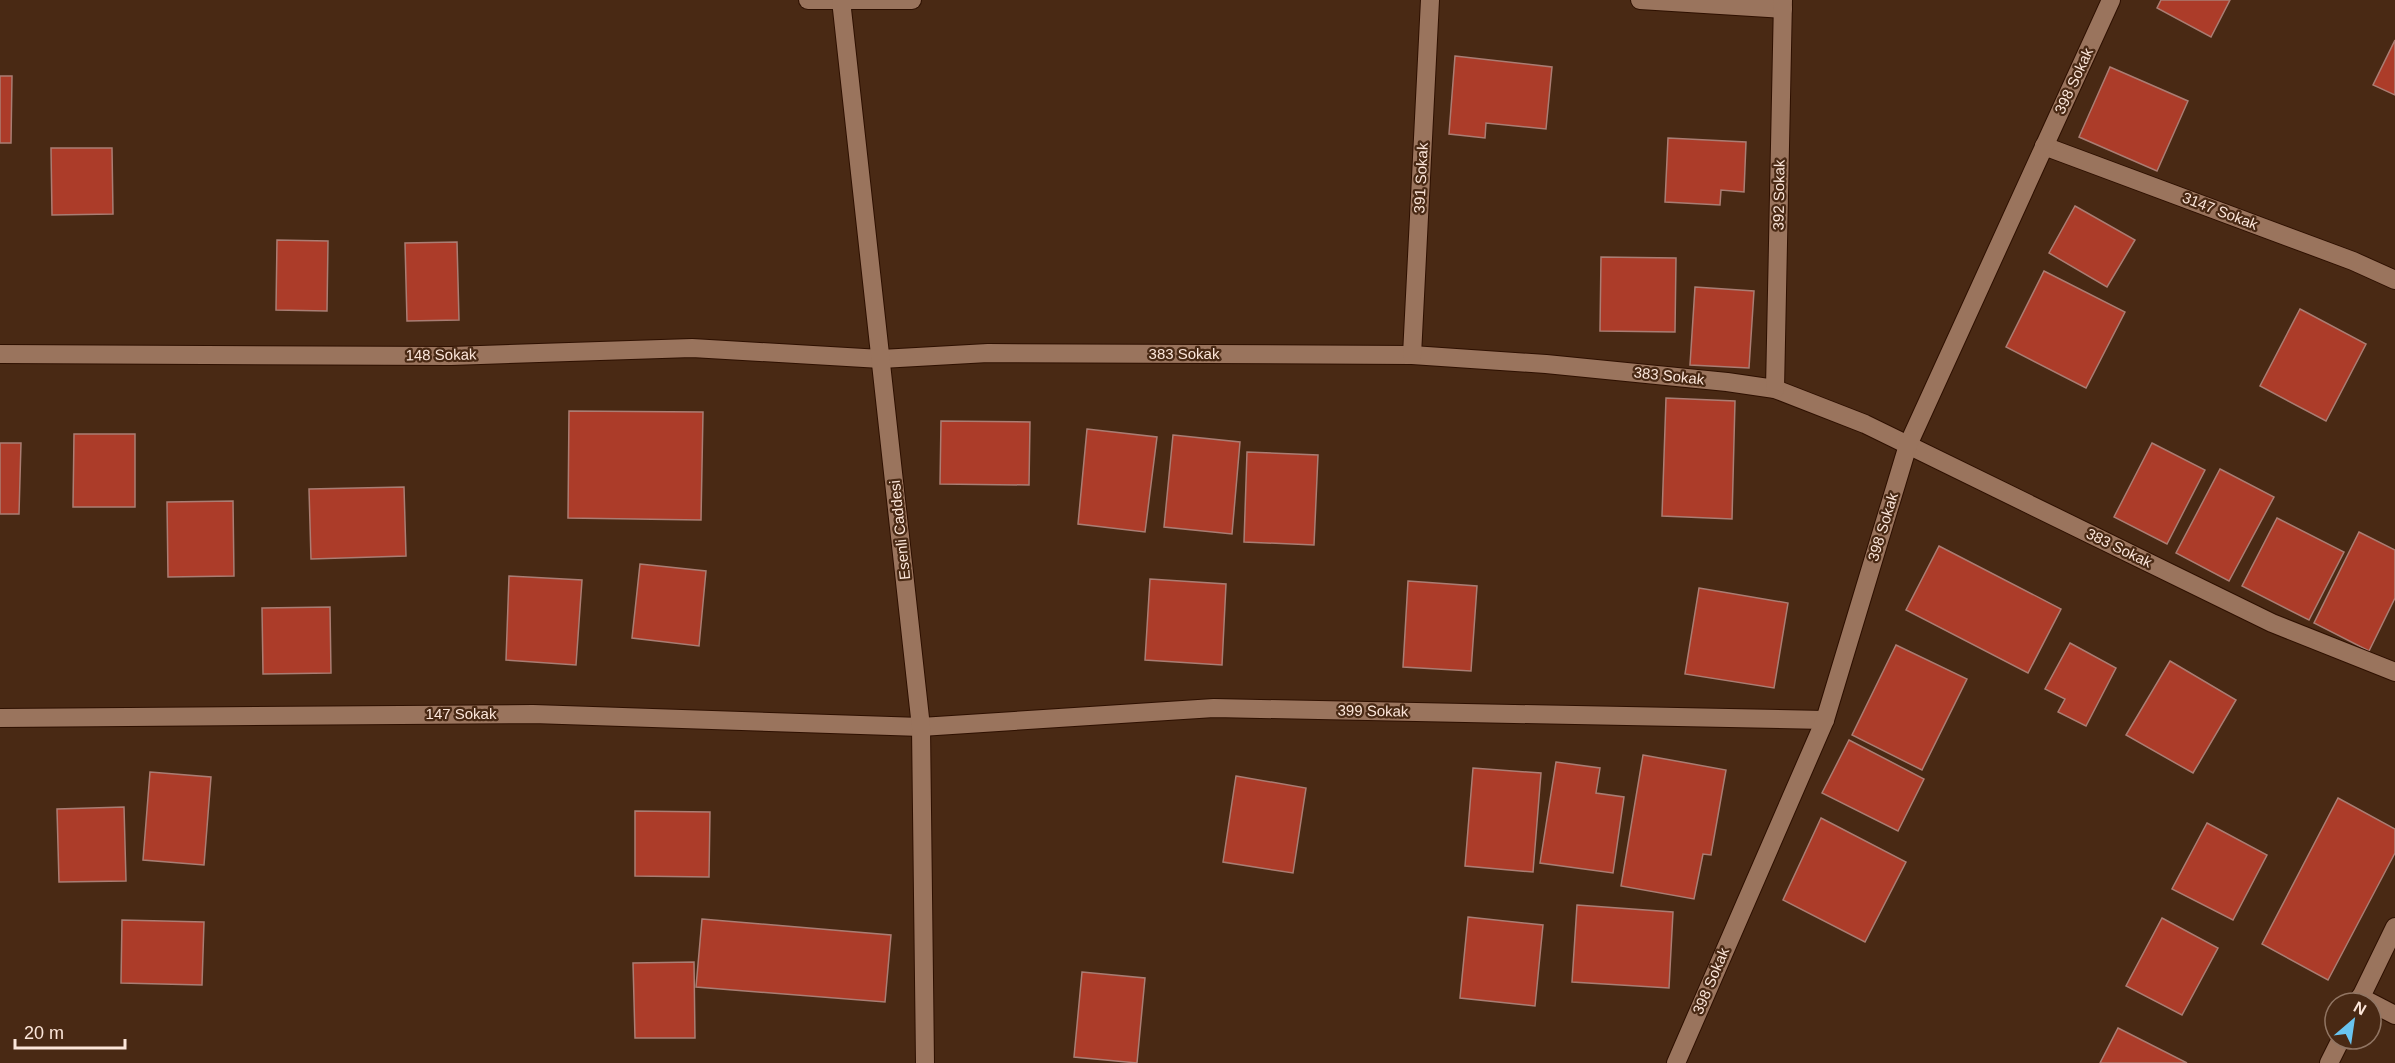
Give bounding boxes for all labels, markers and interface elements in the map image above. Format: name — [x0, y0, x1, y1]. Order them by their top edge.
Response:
street label: 398 Sokak — [2051, 45, 2096, 117]
street label: 391 Sokak — [1410, 142, 1431, 214]
street label: 392 Sokak — [1769, 159, 1788, 231]
street label: 3147 Sokak — [2180, 188, 2261, 233]
street label: 148 Sokak — [405, 345, 477, 364]
street label: 383 Sokak — [1149, 345, 1220, 362]
street label: 383 Sokak — [1633, 363, 1706, 388]
street label: Esenli Caddesi — [886, 479, 913, 581]
street label: 398 Sokak — [1864, 490, 1901, 563]
street label: 383 Sokak — [2084, 524, 2155, 571]
street label: 399 Sokak — [1337, 701, 1409, 720]
street label: 147 Sokak — [426, 705, 497, 722]
street label: 398 Sokak — [1689, 944, 1732, 1017]
north arrow — [2323, 991, 2383, 1051]
text: N — [2351, 998, 2369, 1019]
scale bar — [15, 1012, 124, 1050]
text: 20 m — [24, 1023, 64, 1043]

